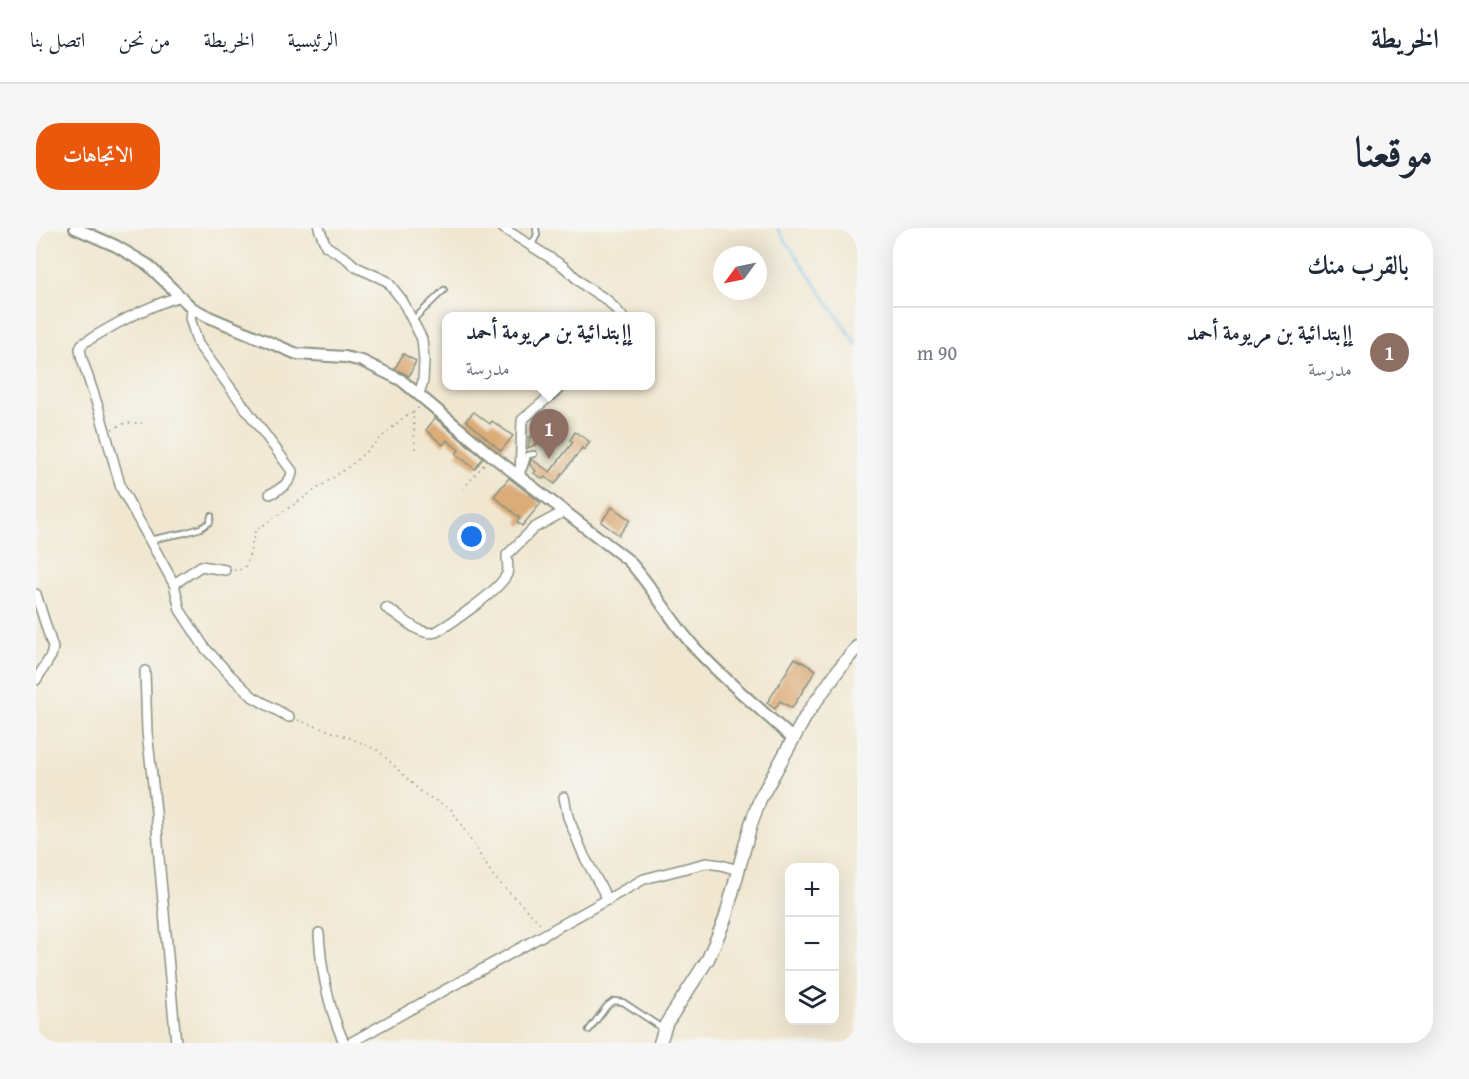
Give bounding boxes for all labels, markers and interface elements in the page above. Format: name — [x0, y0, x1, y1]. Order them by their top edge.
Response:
text: الخريطة — [1371, 17, 1439, 58]
text: اتصل بنا — [30, 24, 85, 55]
text: من نحن — [118, 24, 171, 55]
text: الخريطة — [204, 24, 255, 55]
text: الرئيسية — [288, 24, 338, 55]
text: موقعنا — [1355, 120, 1433, 181]
button: الاتجاهات — [36, 123, 160, 190]
text: بالقرب منك — [1307, 245, 1409, 284]
north arrow — [713, 246, 767, 300]
popup — [442, 312, 655, 390]
text: إإبتدائية بن مريومة أحمد — [466, 315, 631, 347]
text: إإبتدائية بن مريومة أحمد — [1186, 316, 1352, 348]
text: 90 m — [917, 338, 957, 367]
text: 1 — [1384, 338, 1395, 367]
text: مدرسة — [466, 353, 510, 382]
text: مدرسة — [1308, 354, 1352, 383]
pin: 1 — [530, 410, 568, 459]
your location — [457, 522, 486, 551]
map controls — [785, 863, 839, 1025]
button: + — [785, 863, 839, 917]
button: − — [785, 917, 839, 971]
button: layers — [785, 971, 839, 1025]

